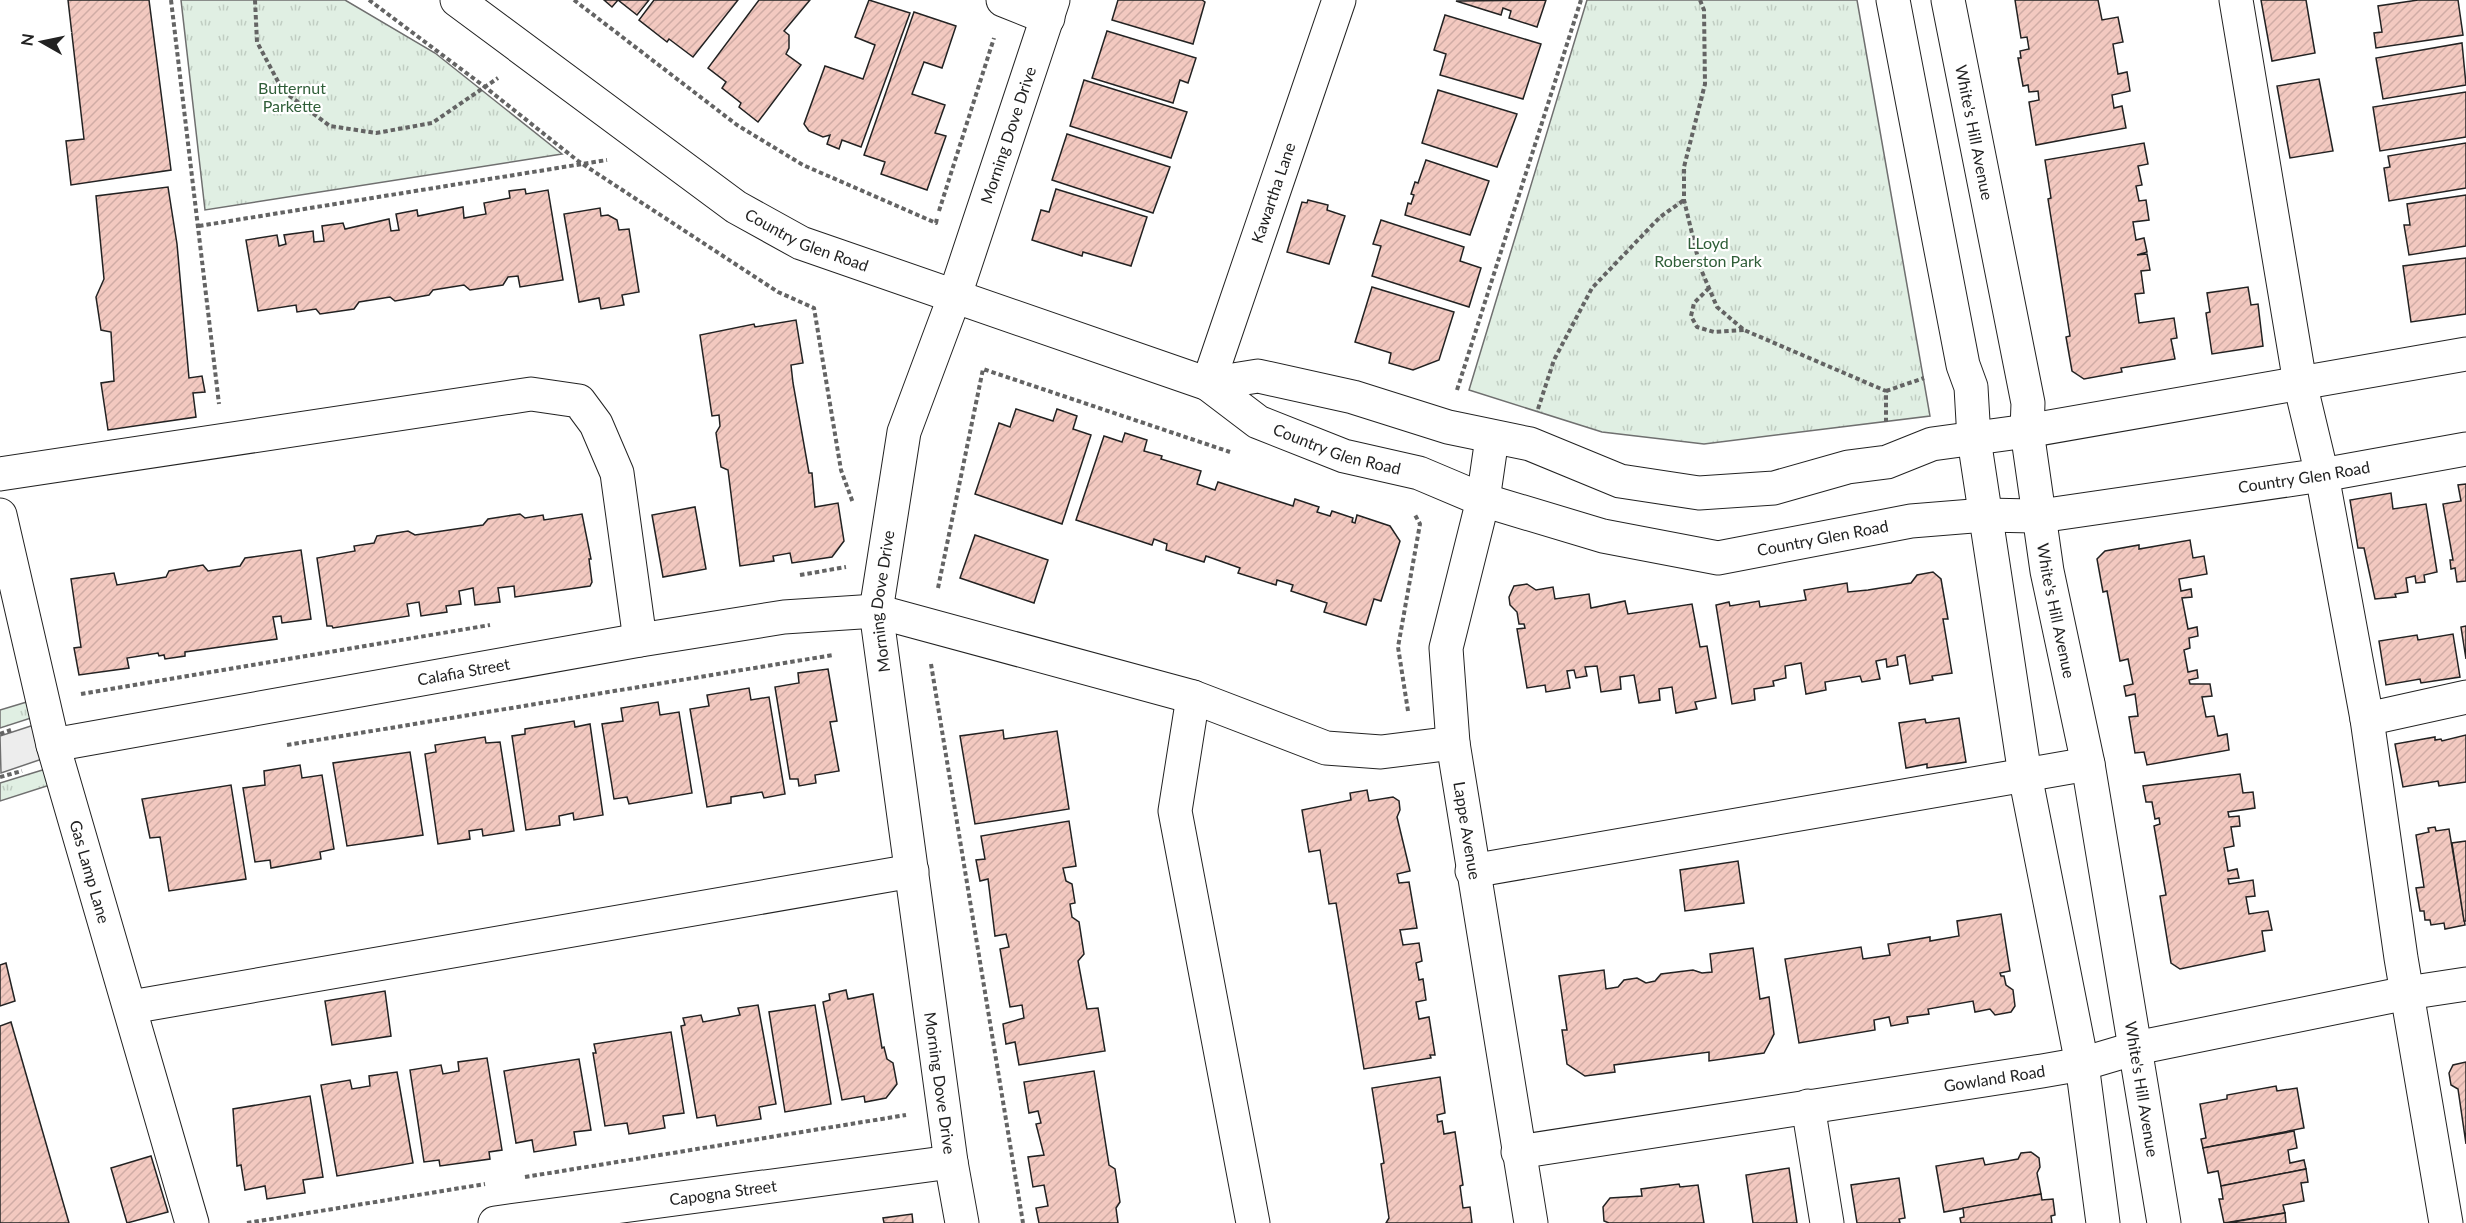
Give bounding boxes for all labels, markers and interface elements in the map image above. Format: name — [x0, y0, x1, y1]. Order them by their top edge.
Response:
north arrow — [12, 12, 72, 72]
text: N — [16, 32, 37, 47]
street label: White's Hill Avenue — [1952, 63, 1997, 202]
street label: Morning Dove Drive — [976, 64, 1039, 206]
park label: Butternut Parkette — [258, 78, 326, 115]
street label: Kawartha Lane — [1247, 140, 1299, 245]
street label: Country Glen Road — [742, 204, 871, 275]
park label: LLoyd Roberston Park — [1654, 233, 1763, 270]
street label: Country Glen Road — [1271, 419, 1403, 478]
street label: Country Glen Road — [2237, 457, 2371, 496]
street label: Country Glen Road — [1755, 516, 1890, 559]
street label: Morning Dove Drive — [866, 529, 898, 674]
street label: White's Hill Avenue — [2034, 542, 2080, 680]
street label: Calafia Street — [416, 653, 511, 689]
street label: Lappe Avenue — [1450, 780, 1485, 881]
street label: Gas Lamp Lane — [66, 818, 114, 925]
street label: Morning Dove Drive — [921, 1011, 960, 1155]
street label: White's Hill Avenue — [2122, 1020, 2163, 1158]
street label: Gowland Road — [1942, 1061, 2046, 1095]
street label: Capogna Street — [668, 1175, 778, 1209]

